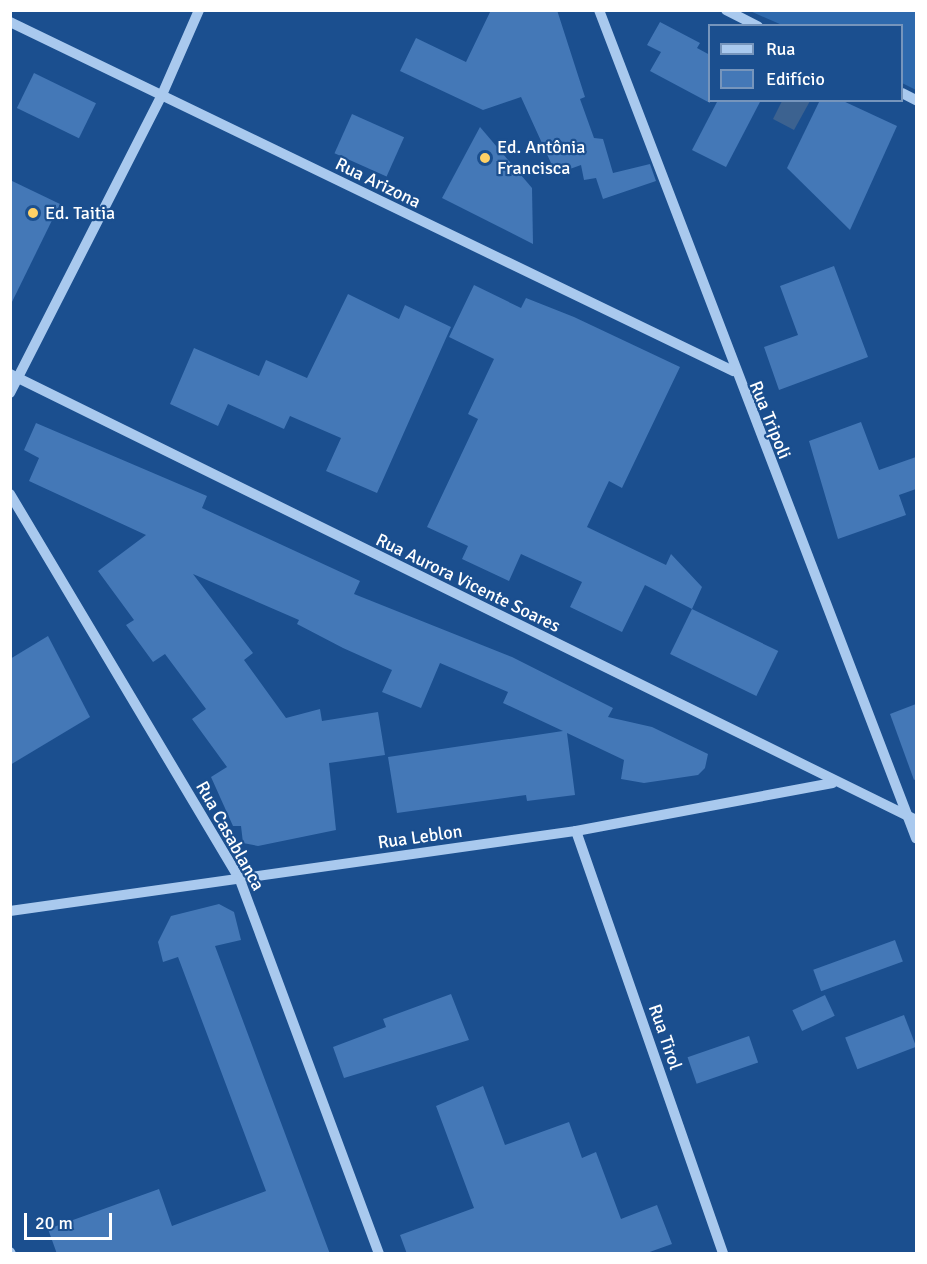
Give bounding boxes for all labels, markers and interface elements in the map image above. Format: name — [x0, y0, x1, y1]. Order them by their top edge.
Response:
legend — [708, 24, 903, 102]
text: Rua — [766, 38, 795, 60]
text: Edifício — [766, 68, 825, 90]
place label: Ed. Antônia Francisca — [497, 137, 585, 180]
marker: Ed. Antônia Francisca — [478, 151, 492, 165]
street label: Rua Arizona — [332, 153, 424, 213]
place label: Ed. Taitia — [45, 202, 115, 224]
marker: Ed. Taitia — [26, 206, 40, 220]
street label: Rua Tripoli — [745, 378, 795, 462]
street label: Rua Aurora Vicente Soares — [372, 529, 564, 637]
street label: Rua Casablanca — [191, 778, 269, 894]
street label: Rua Leblon — [376, 820, 464, 854]
street label: Rua Tirol — [644, 1001, 686, 1073]
scale bar — [27, 1201, 116, 1239]
text: 20 m — [35, 1212, 73, 1234]

